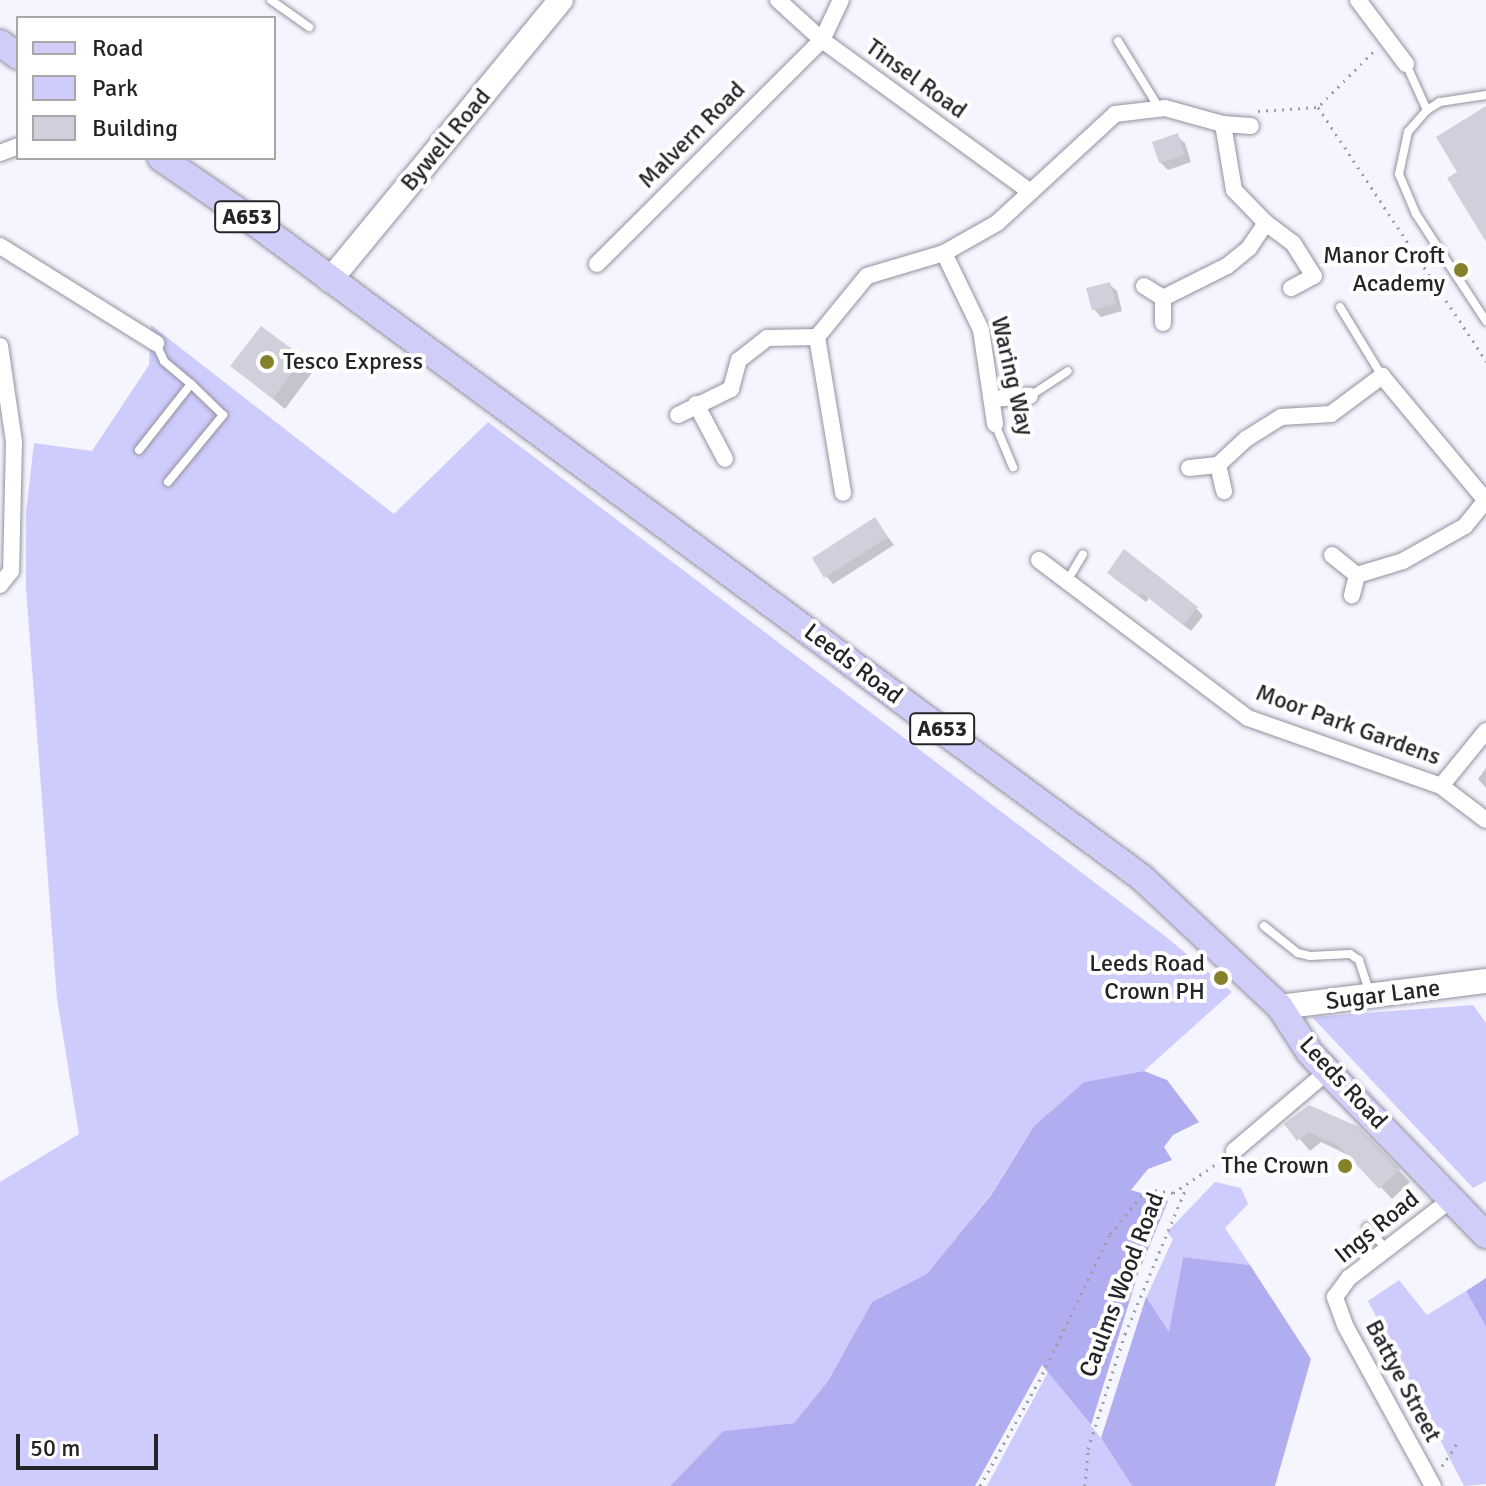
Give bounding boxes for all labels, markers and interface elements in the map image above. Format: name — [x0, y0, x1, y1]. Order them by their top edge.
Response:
legend — [16, 16, 276, 160]
text: Road — [92, 33, 143, 63]
street label: Tinsel Road — [860, 33, 972, 125]
text: Park — [92, 73, 138, 103]
street label: Malvern Road — [632, 75, 752, 195]
street label: Bywell Road — [395, 83, 497, 197]
text: Building — [92, 113, 178, 143]
road number: A653 — [213, 199, 281, 235]
place label: Manor Croft Academy — [1323, 242, 1445, 298]
marker: Manor Croft Academy — [1452, 261, 1470, 279]
street label: Waring Way — [984, 314, 1040, 438]
place label: Tesco Express — [283, 348, 423, 376]
marker: Tesco Express — [258, 353, 276, 371]
street label: Leeds Road — [798, 618, 908, 710]
street label: Moor Park Gardens — [1252, 678, 1444, 772]
road number: A653 — [908, 711, 976, 747]
place label: Leeds Road Crown PH — [1089, 950, 1205, 1006]
marker: Leeds Road Crown PH — [1212, 969, 1230, 987]
street label: Sugar Lane — [1324, 974, 1442, 1016]
street label: Leeds Road — [1293, 1031, 1393, 1135]
place label: The Crown — [1221, 1152, 1329, 1180]
marker: The Crown — [1336, 1157, 1354, 1175]
street label: Ings Road — [1329, 1184, 1425, 1270]
street label: Caulms Wood Road — [1074, 1189, 1170, 1381]
street label: Battye Street — [1359, 1315, 1447, 1447]
scale bar — [20, 1418, 162, 1468]
text: 50 m — [30, 1433, 80, 1463]

